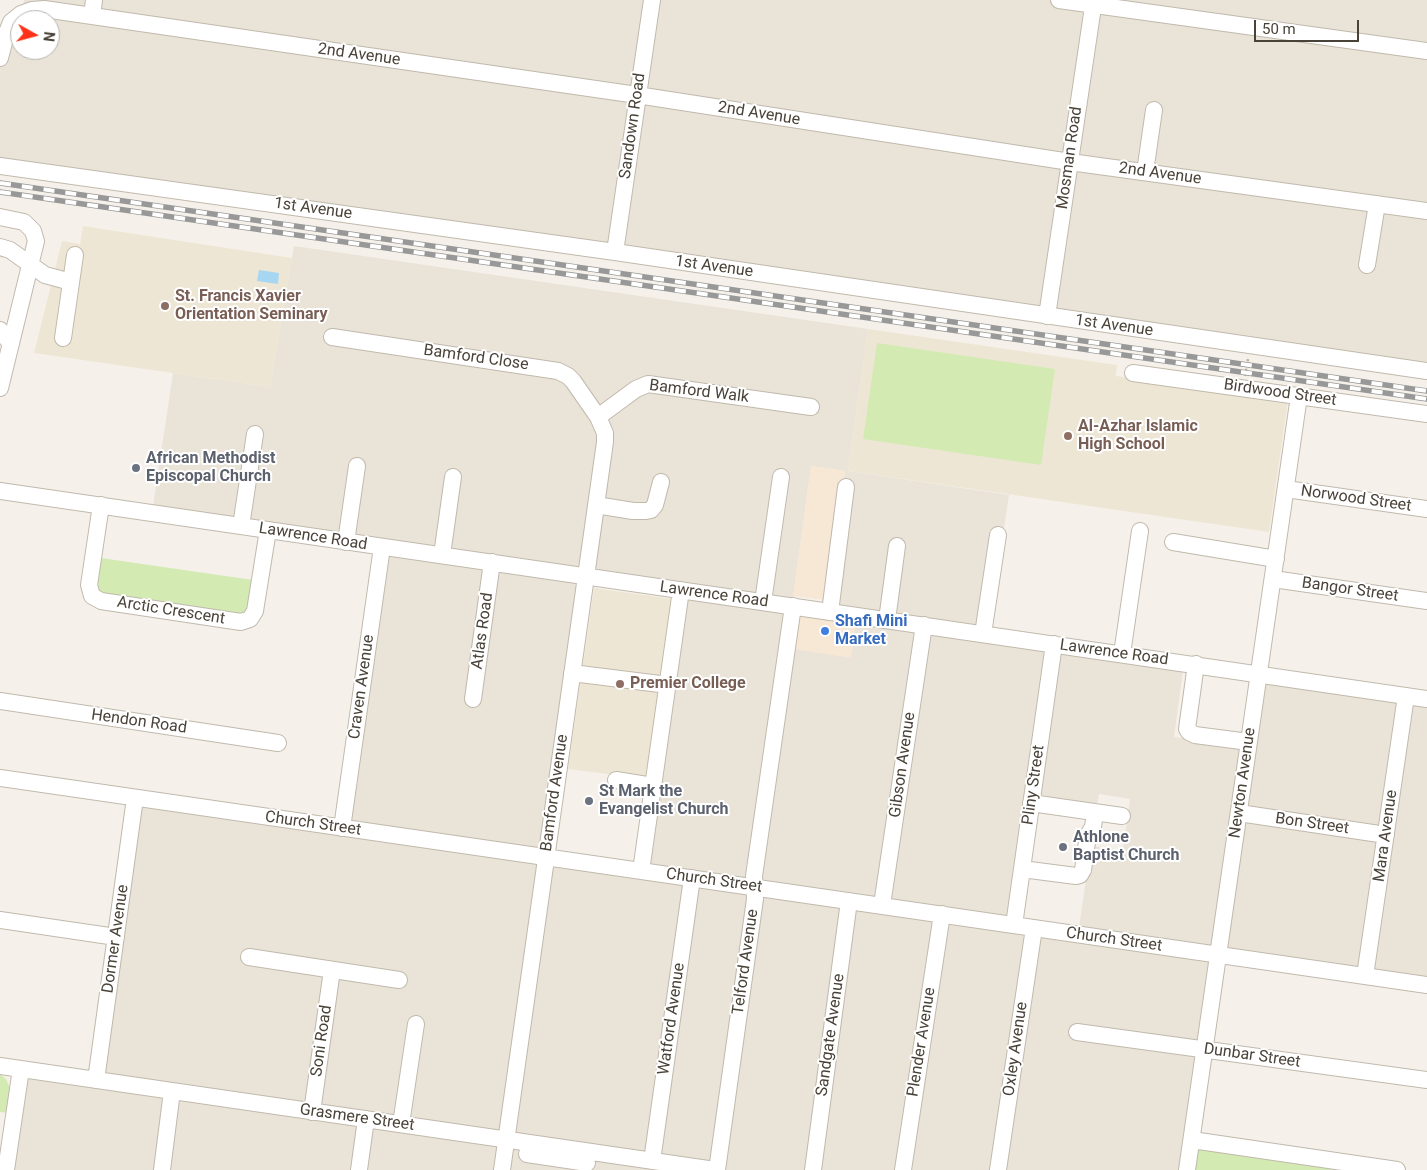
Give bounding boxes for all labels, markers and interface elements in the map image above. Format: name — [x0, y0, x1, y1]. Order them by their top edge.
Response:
north arrow — [10, 10, 60, 60]
scale bar — [1257, 10, 1362, 42]
text: 50 m — [1262, 20, 1296, 38]
text: N — [40, 31, 57, 43]
street label: 2nd Avenue — [316, 40, 402, 70]
street label: Sandown Road — [616, 72, 650, 180]
street label: 2nd Avenue — [716, 98, 802, 130]
street label: Mosman Road — [1053, 105, 1087, 211]
street label: 2nd Avenue — [1117, 159, 1203, 189]
street label: 1st Avenue — [273, 194, 353, 224]
street label: 1st Avenue — [674, 252, 754, 282]
place label: St. Francis Xavier Orientation Seminary — [175, 287, 328, 325]
marker: St. Francis Xavier Orientation Seminary — [159, 300, 171, 312]
street label: 1st Avenue — [1074, 311, 1154, 341]
street label: Bamford Close — [422, 341, 530, 375]
street label: Bamford Walk — [648, 376, 750, 408]
street label: Birdwood Street — [1222, 376, 1338, 410]
place label: Al-Azhar Islamic High School — [1078, 417, 1198, 455]
marker: Al-Azhar Islamic High School — [1062, 430, 1074, 442]
place label: African Methodist Episcopal Church — [146, 449, 275, 487]
marker: African Methodist Episcopal Church — [130, 462, 142, 474]
street label: Norwood Street — [1299, 482, 1413, 516]
street label: Lawrence Road — [257, 519, 369, 555]
street label: Bangor Street — [1301, 574, 1399, 606]
street label: Lawrence Road — [658, 578, 770, 612]
street label: Atlas Road — [468, 592, 498, 670]
street label: Arctic Crescent — [116, 593, 226, 629]
place label: Shafi Mini Market — [835, 612, 908, 650]
marker: Shafi Mini Market — [819, 625, 831, 637]
street label: Craven Avenue — [345, 633, 379, 741]
street label: Lawrence Road — [1058, 636, 1170, 670]
place label: Premier College — [630, 674, 746, 694]
marker: Premier College — [614, 678, 626, 690]
street label: Hendon Road — [90, 706, 188, 738]
street label: Gibson Avenue — [886, 711, 920, 819]
street label: Newton Avenue — [1226, 727, 1260, 839]
street label: Bamford Avenue — [537, 733, 573, 853]
street label: Pliny Street — [1019, 744, 1049, 826]
place label: St Mark the Evangelist Church — [599, 782, 729, 820]
street label: Mara Avenue — [1370, 789, 1402, 883]
marker: St Mark the Evangelist Church — [583, 795, 595, 807]
street label: Church Street — [264, 808, 362, 840]
street label: Bon Street — [1274, 809, 1350, 839]
place label: Athlone Baptist Church — [1073, 828, 1179, 866]
marker: Athlone Baptist Church — [1057, 841, 1069, 853]
street label: Church Street — [665, 865, 763, 897]
street label: Dormer Avenue — [99, 884, 133, 994]
street label: Telford Avenue — [729, 908, 763, 1016]
street label: Church Street — [1065, 924, 1163, 956]
street label: Watford Avenue — [655, 962, 689, 1076]
street label: Sandgate Avenue — [813, 972, 849, 1098]
street label: Plender Avenue — [904, 986, 940, 1098]
street label: Oxley Avenue — [1000, 1001, 1032, 1097]
street label: Soni Road — [307, 1004, 337, 1078]
street label: Dunbar Street — [1202, 1040, 1302, 1072]
street label: Grasmere Street — [299, 1100, 415, 1136]

